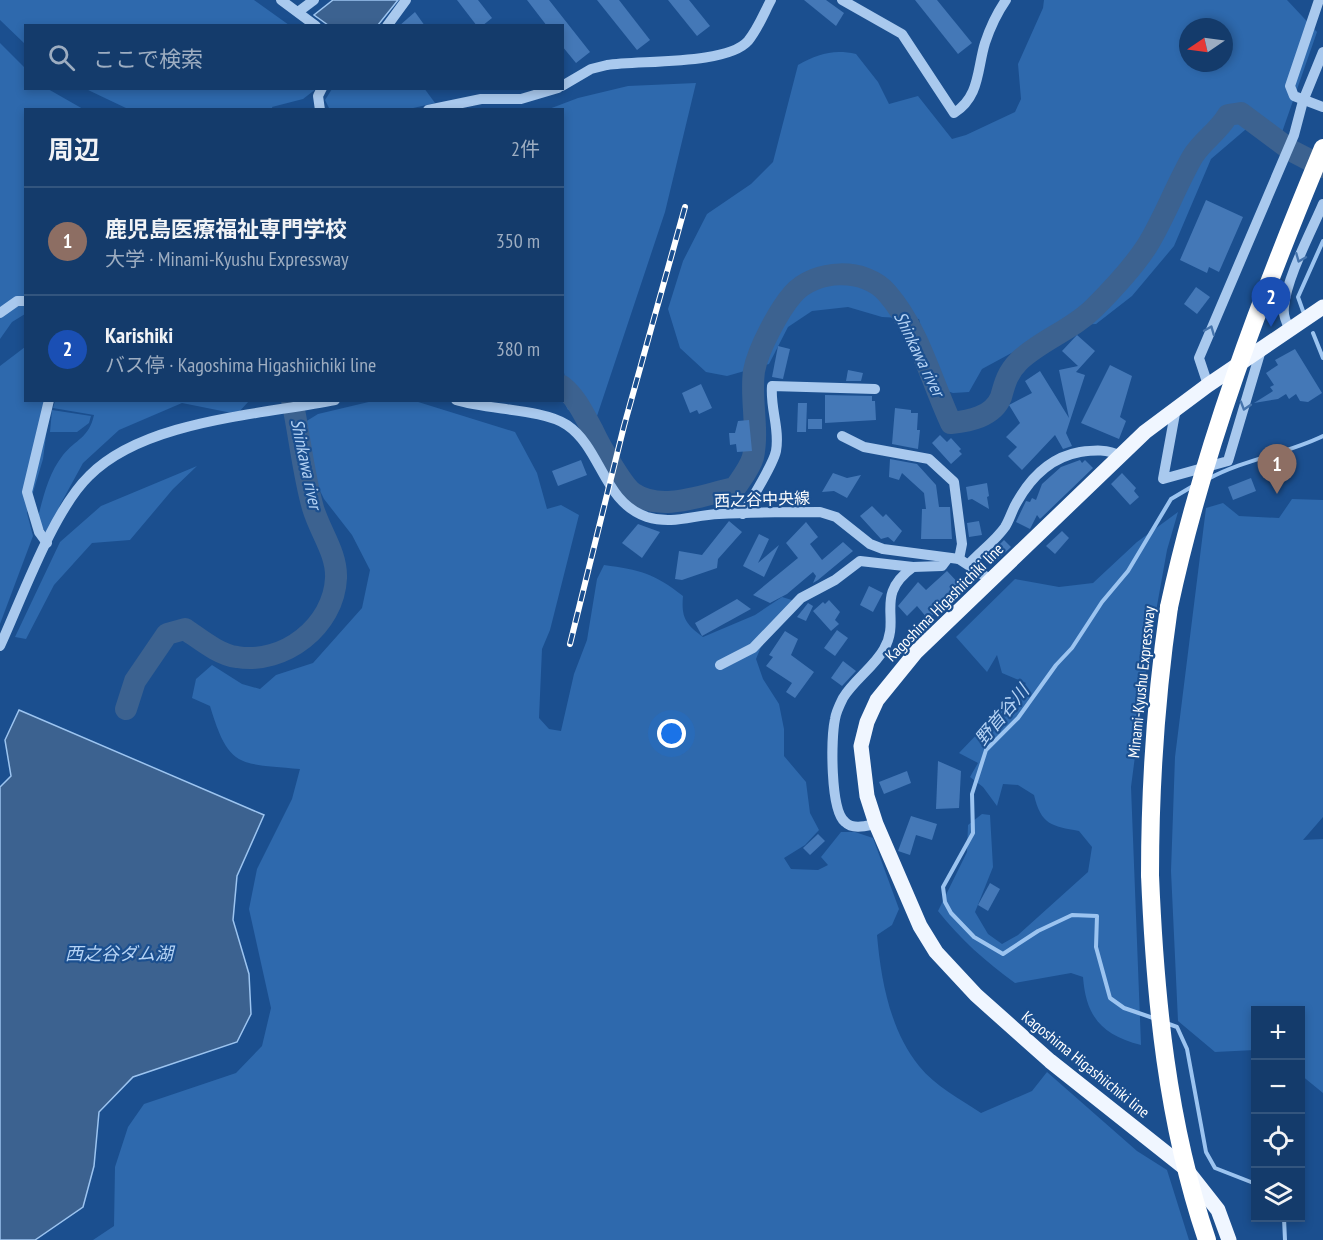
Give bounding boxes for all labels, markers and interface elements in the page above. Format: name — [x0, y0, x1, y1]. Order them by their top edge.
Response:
north arrow — [1179, 18, 1233, 72]
search box — [24, 24, 564, 90]
icon: search — [45, 41, 78, 74]
text: ここで検索 — [93, 45, 203, 73]
text: 周辺 — [48, 133, 100, 166]
text: 2件 — [511, 136, 540, 162]
text: 鹿児島医療福祉専門学校 — [105, 215, 347, 243]
text: 1 — [63, 228, 72, 254]
text: 350 m — [496, 228, 540, 254]
text: 大学 · Minami-Kyushu Expressway — [105, 246, 349, 272]
one-way arrow — [1295, 251, 1307, 262]
pin: 2 — [1252, 278, 1290, 327]
water label: Shinkawa river — [889, 308, 951, 403]
text: Karishiki — [105, 321, 173, 349]
one-way arrow — [1203, 325, 1215, 336]
text: 2 — [63, 336, 72, 362]
text: 380 m — [496, 336, 540, 362]
text: バス停 · Kagoshima Higashiichiki line — [105, 352, 376, 378]
one-way arrow — [1240, 400, 1252, 411]
water label: Shinkawa river — [286, 417, 328, 514]
pin: 1 — [1258, 444, 1296, 494]
street label: 西之谷中央線 — [714, 487, 810, 511]
street label: Kagoshima Higashiichiki line — [881, 539, 1007, 665]
street label: Minami-Kyushu Expressway — [1123, 605, 1159, 759]
water label: 野首谷川 — [970, 678, 1035, 750]
your location — [657, 719, 686, 748]
water label: 西之谷ダム湖 — [65, 942, 176, 965]
street label: Kagoshima Higashiichiki line — [1018, 1006, 1154, 1122]
map controls — [1251, 1006, 1305, 1222]
button: + — [1251, 1006, 1305, 1060]
button: − — [1251, 1060, 1305, 1114]
button: locate — [1251, 1114, 1305, 1168]
button: layers — [1251, 1168, 1305, 1222]

